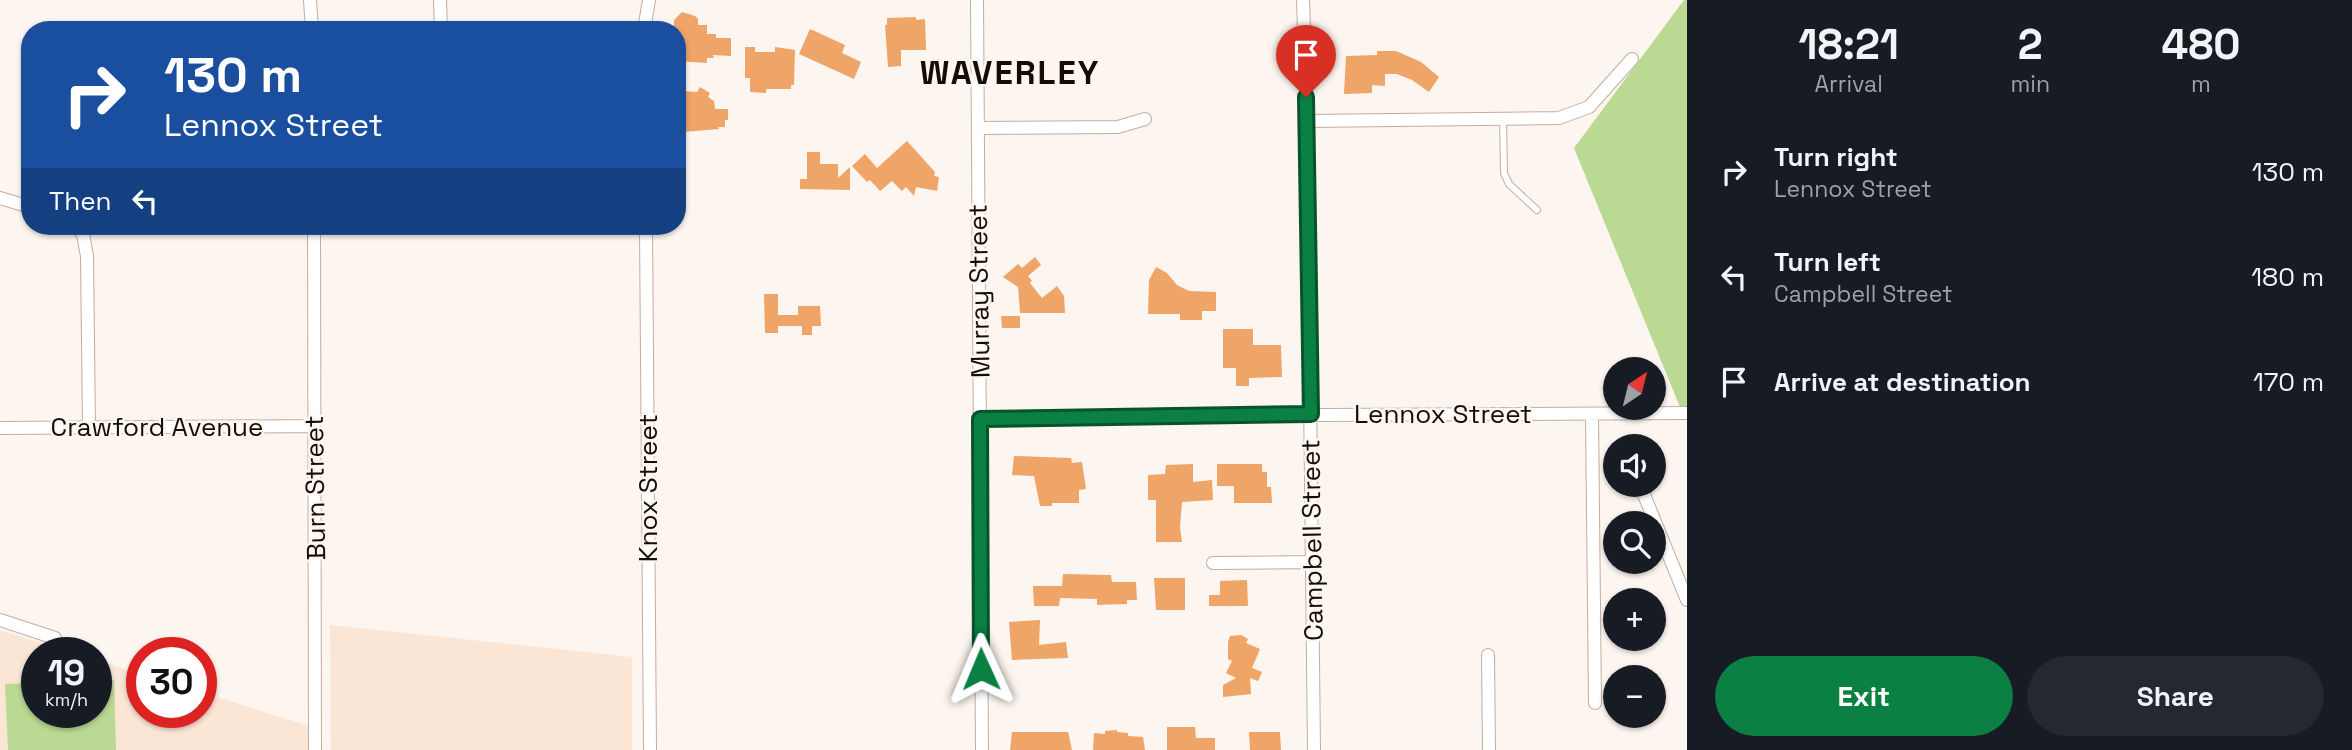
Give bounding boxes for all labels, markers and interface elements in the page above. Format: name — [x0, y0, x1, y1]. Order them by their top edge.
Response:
text: 18:21 — [1798, 18, 1899, 71]
text: 2 — [2018, 18, 2043, 71]
text: 480 — [2161, 18, 2241, 71]
pin — [1276, 25, 1336, 97]
icon: arrive — [1287, 36, 1325, 74]
text: 130 m — [164, 44, 302, 106]
icon: right — [49, 49, 140, 140]
district label: WAVERLEY — [920, 52, 1100, 94]
text: Arrival — [1815, 69, 1883, 99]
text: min — [2010, 69, 2050, 99]
text: m — [2191, 69, 2211, 99]
text: Lennox Street — [164, 105, 383, 145]
text: Turn right — [1774, 140, 1898, 174]
icon: right — [1715, 153, 1753, 191]
text: 130 m — [2252, 155, 2324, 189]
text: Lennox Street — [1774, 174, 1932, 204]
icon: left — [126, 182, 164, 220]
text: Then — [49, 184, 112, 218]
street label: Murray Street — [960, 204, 998, 378]
text: Turn left — [1774, 245, 1881, 279]
icon: left — [1715, 258, 1753, 296]
text: 180 m — [2251, 260, 2324, 294]
text: Campbell Street — [1774, 279, 1952, 309]
north arrow — [1603, 357, 1666, 420]
map controls — [1603, 357, 1666, 728]
icon: arrive — [1715, 363, 1753, 401]
text: Arrive at destination — [1774, 365, 2031, 399]
text: 170 m — [2253, 365, 2324, 399]
street label: Lennox Street — [1354, 397, 1532, 431]
street label: Crawford Avenue — [51, 410, 263, 444]
street label: Knox Street — [631, 414, 665, 562]
street label: Burn Street — [297, 415, 333, 561]
button: sound — [1603, 434, 1666, 497]
street label: Campbell Street — [1293, 439, 1331, 641]
button: search — [1603, 511, 1666, 574]
button: + — [1603, 588, 1666, 651]
position arrow — [944, 632, 1018, 706]
speed limit sign: 30 — [126, 637, 217, 728]
text: 19 — [48, 651, 85, 695]
button: Exit — [1715, 656, 2013, 736]
button: Share — [2027, 656, 2324, 736]
button: − — [1603, 665, 1666, 728]
text: km/h — [45, 688, 88, 711]

